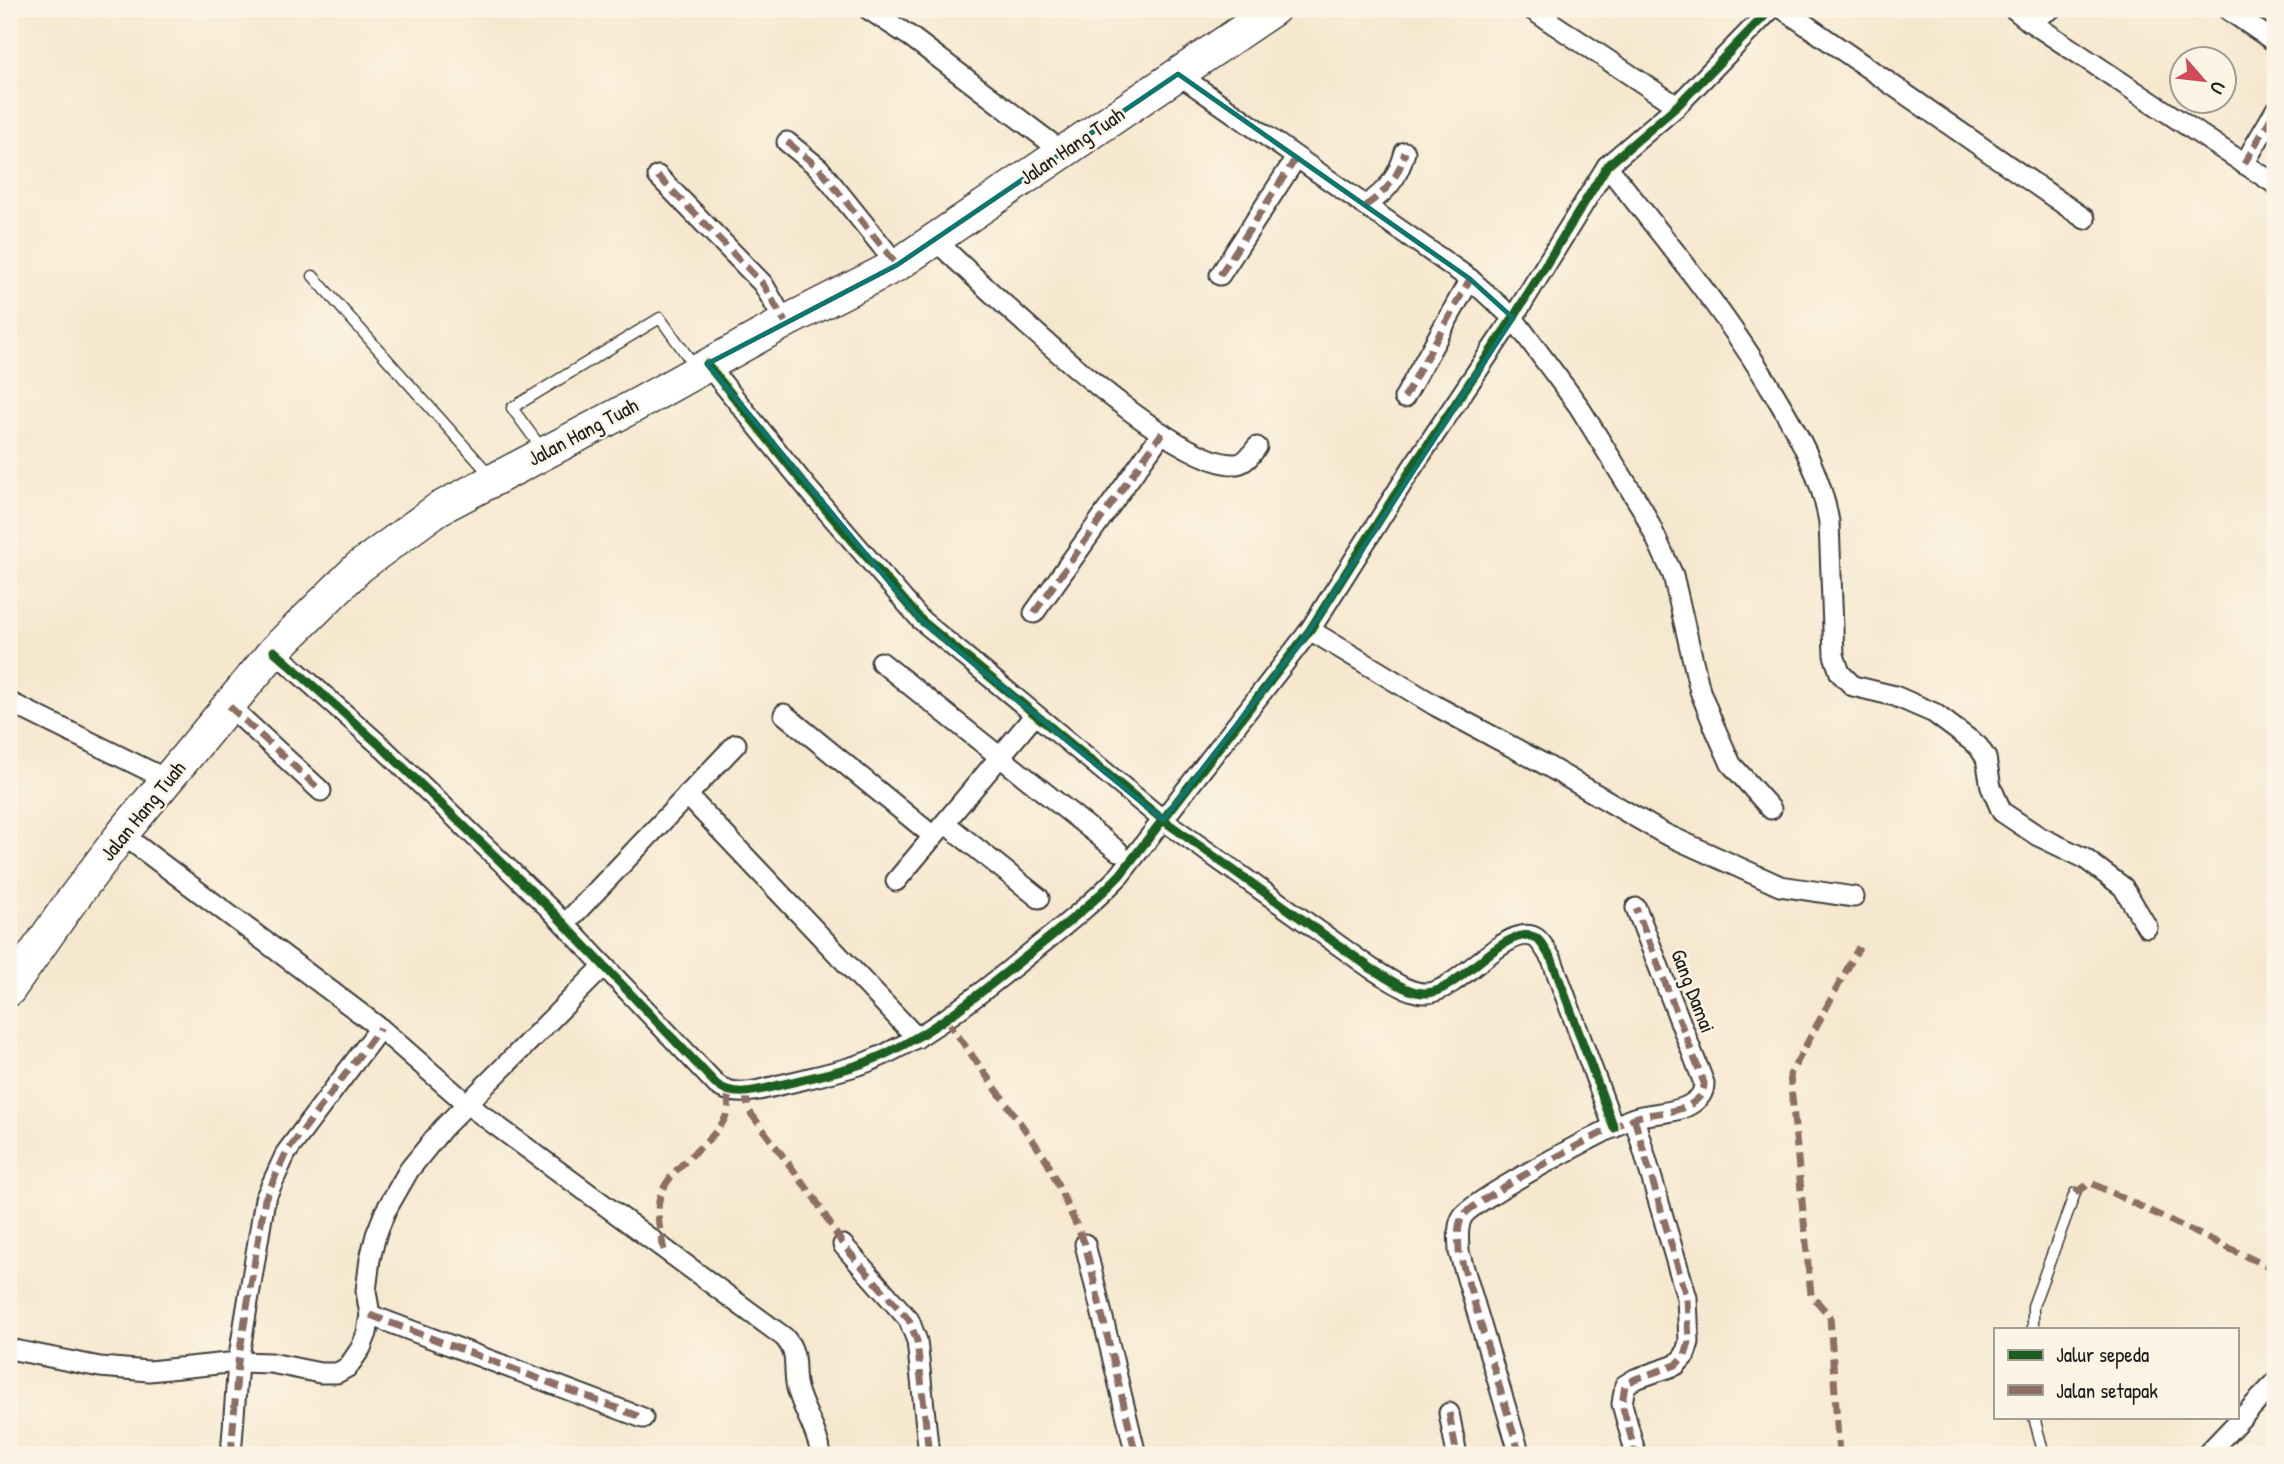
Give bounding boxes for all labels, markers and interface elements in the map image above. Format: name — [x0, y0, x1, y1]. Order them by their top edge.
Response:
north arrow — [2168, 46, 2238, 116]
text: U — [2204, 77, 2232, 99]
street label: Jalan Hang Tuah — [1013, 100, 1130, 191]
street label: Jalan Hang Tuah — [522, 390, 643, 473]
street label: Jalan Hang Tuah — [93, 754, 192, 867]
street label: Gang Damai — [1664, 945, 1723, 1037]
legend — [1994, 1328, 2238, 1418]
text: Jalur sepeda — [2056, 1340, 2149, 1369]
text: Jalan setapak — [2056, 1376, 2158, 1405]

